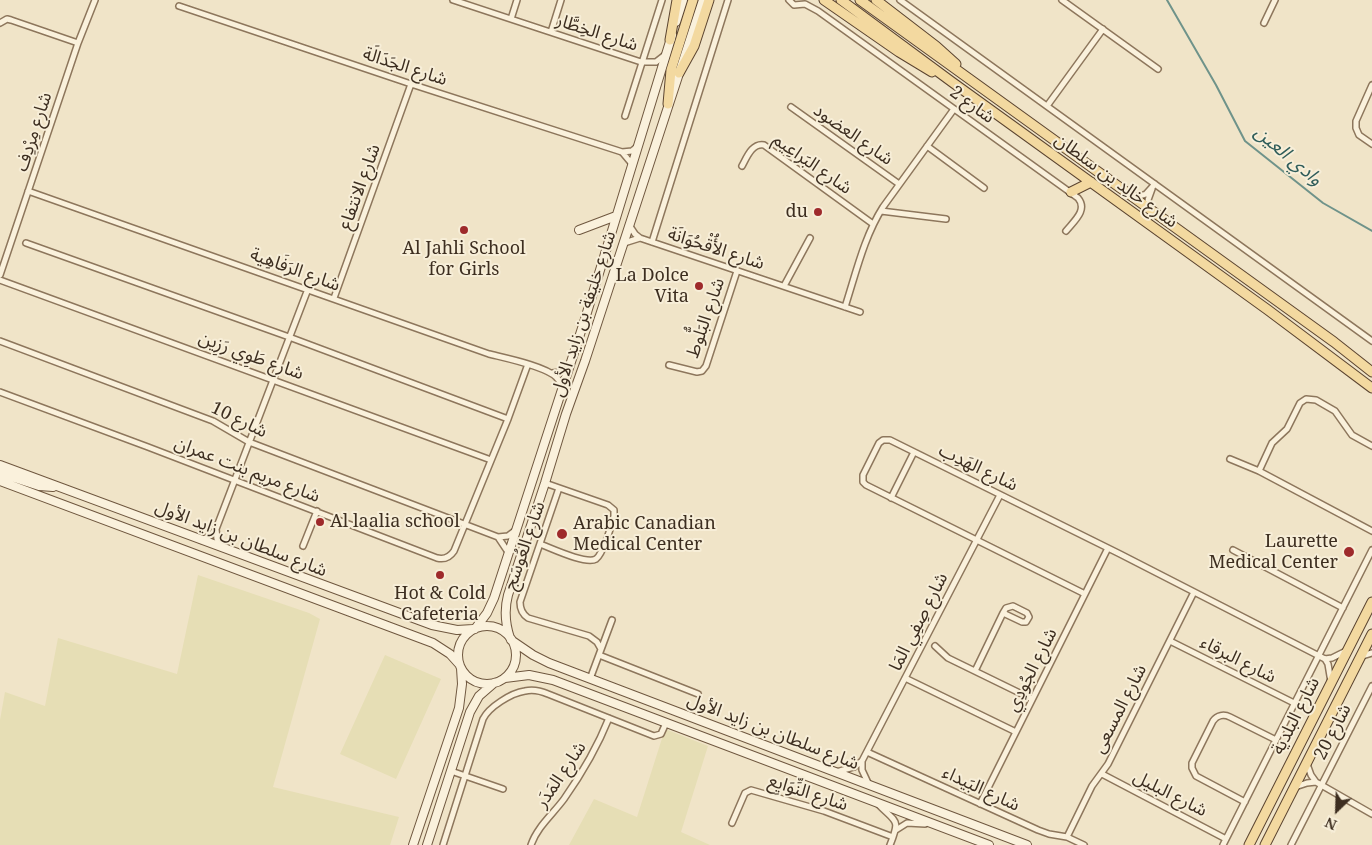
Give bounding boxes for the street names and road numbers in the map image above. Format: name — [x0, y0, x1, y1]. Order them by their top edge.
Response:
street label: شارع الخِطَّار — [553, 10, 641, 56]
street label: شارع الجَدَالَة — [360, 43, 450, 91]
street label: شارع 2 — [945, 82, 999, 128]
street label: شارع مِرْدِف — [11, 90, 57, 174]
street label: شارع العضود — [809, 100, 897, 170]
street label: شارع البَراعِيم — [768, 129, 856, 199]
street label: شارع خالِد بن سلطان — [1050, 129, 1182, 233]
street label: شارع الانتفاع — [335, 141, 385, 233]
street label: شارع الأُقْحُوَانَة — [665, 223, 767, 275]
street label: شارع خليفة بن زايد الأول — [547, 228, 621, 400]
street label: شارع الرَفَاهِية — [247, 244, 343, 296]
street label: شارع البَلُّوط — [682, 275, 730, 361]
street label: شارع طَوِي رَزِين — [196, 327, 306, 385]
street label: شارع 10 — [207, 397, 271, 443]
street label: شارع مريم بنت عمران — [171, 432, 323, 508]
street label: شارع الهَدِب — [935, 440, 1021, 496]
street label: شارع سلطان بن زايد الأول — [152, 496, 330, 582]
street label: شارع العُوسَج — [500, 499, 550, 593]
street label: شارع صِفِي المَا — [885, 569, 953, 675]
street label: شارع الجُودِي — [1002, 625, 1062, 715]
street label: شارع البرقاء — [1196, 632, 1280, 688]
street label: شارع المسعى — [1088, 661, 1152, 757]
street label: شارع البلدية — [1267, 674, 1325, 758]
street label: شارع سلطان بن زايد الأول — [684, 689, 862, 775]
street label: شارع 20 — [1310, 700, 1356, 764]
street label: شارع المَدَر — [531, 738, 591, 812]
street label: شارع البَيداء — [939, 762, 1023, 816]
street label: شارع البليل — [1129, 766, 1211, 822]
street label: شارع النِّوَايِع — [765, 770, 851, 816]

